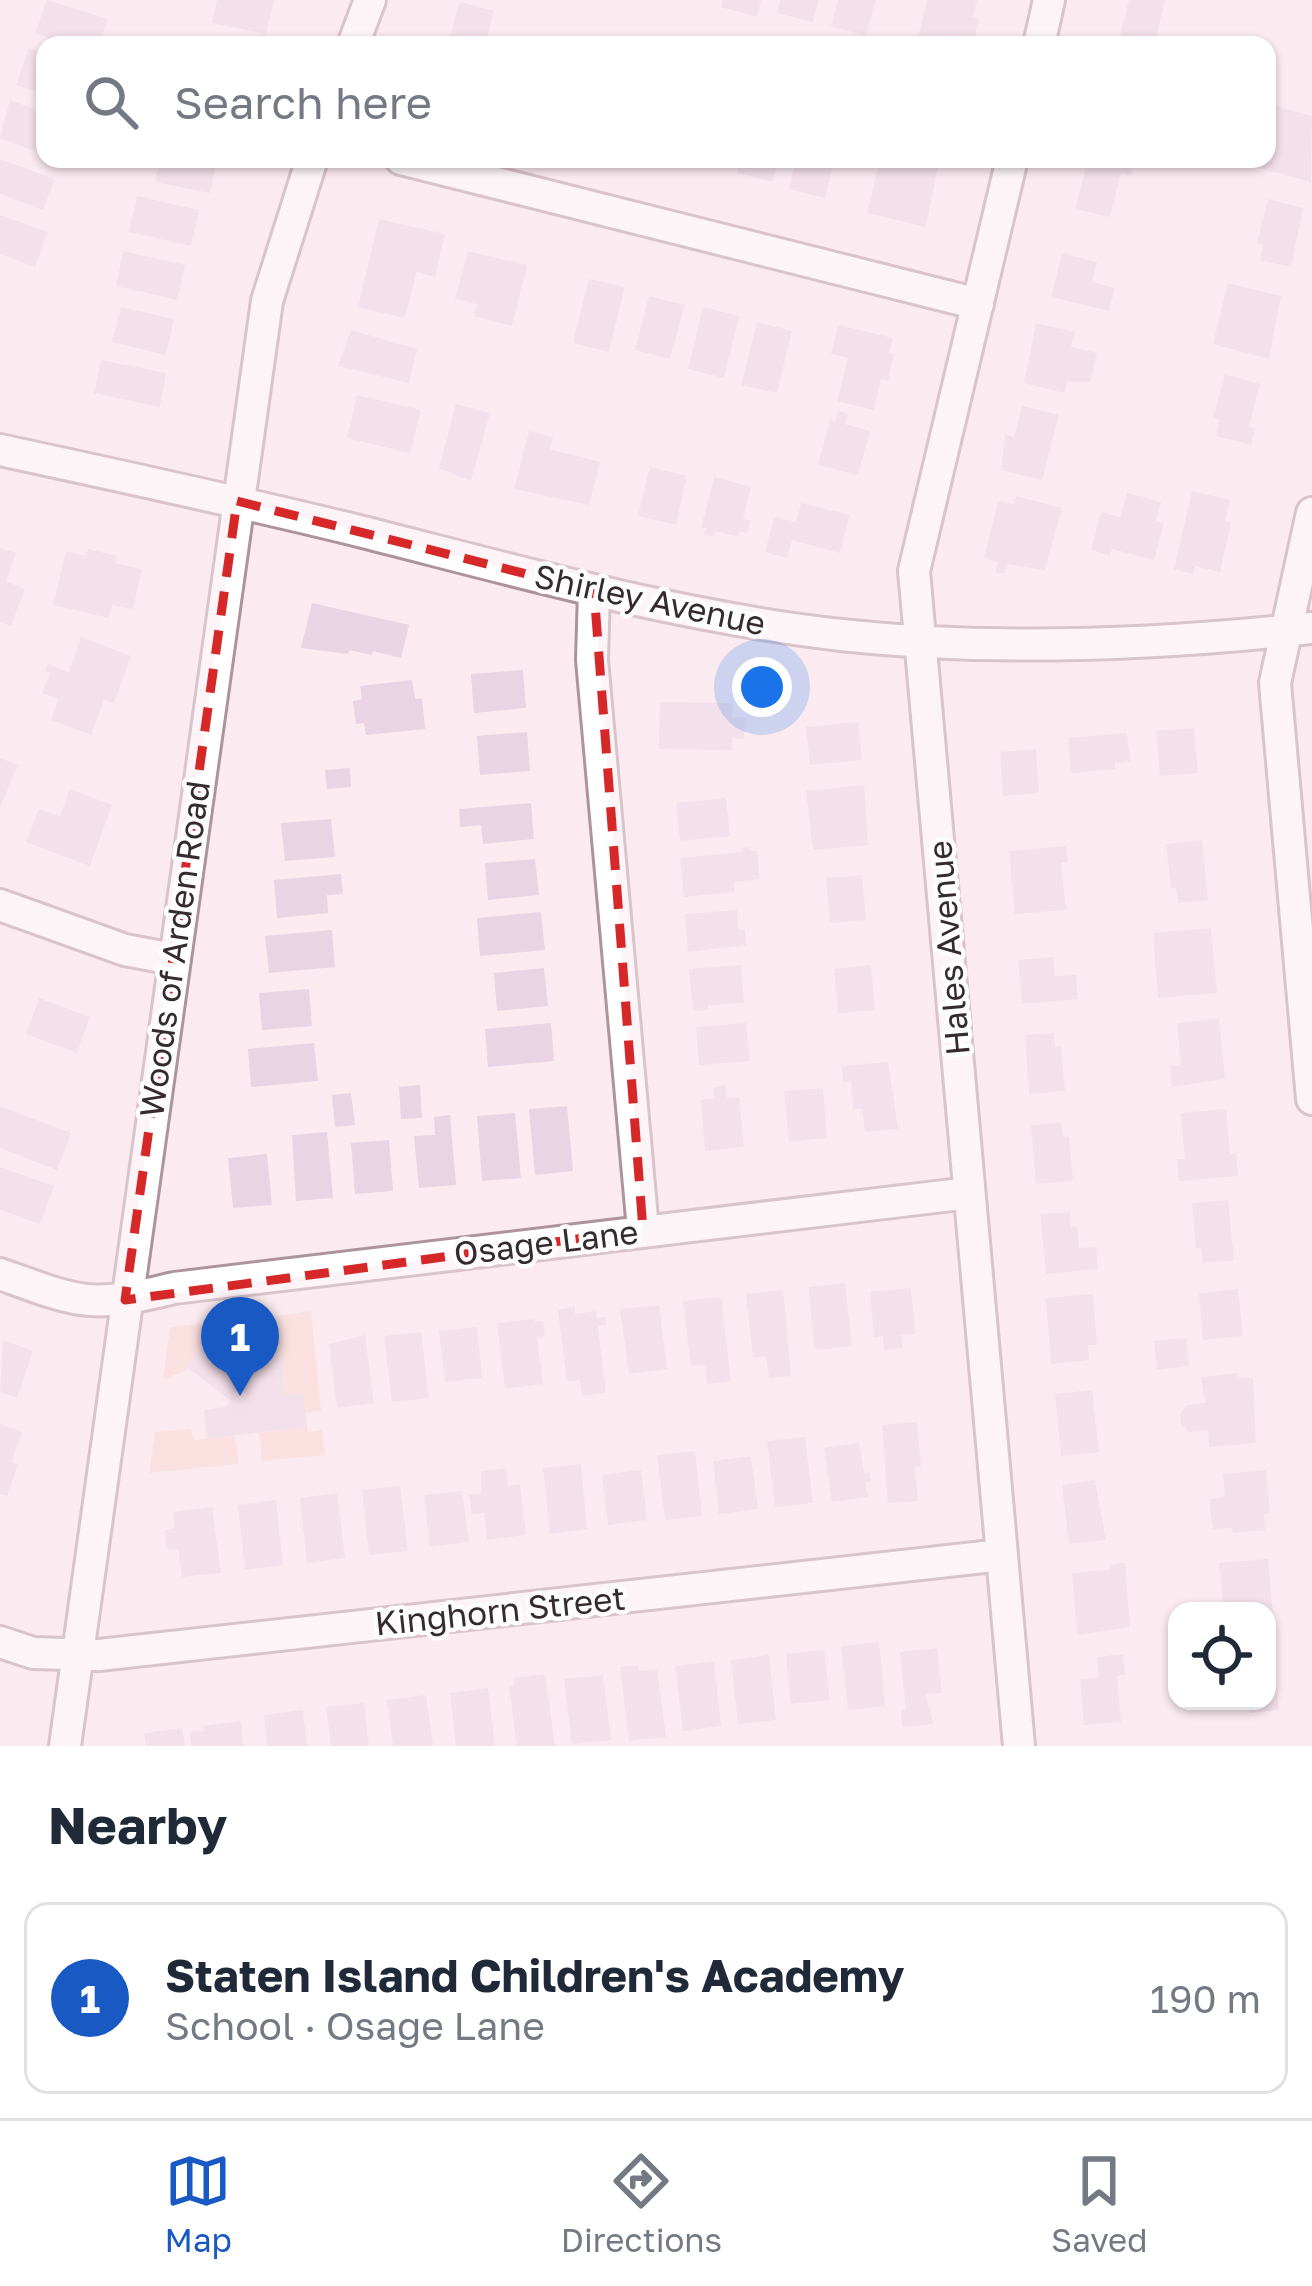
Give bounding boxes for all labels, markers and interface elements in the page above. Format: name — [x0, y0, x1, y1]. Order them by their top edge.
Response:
search box — [36, 36, 1276, 168]
icon: search — [78, 69, 144, 135]
text: Search here — [174, 75, 432, 129]
street label: Shirley Avenue — [531, 555, 769, 643]
your location — [732, 657, 792, 717]
street label: Woods of Arden Road — [131, 778, 217, 1120]
street label: Hales Avenue — [919, 839, 977, 1057]
street label: Osage Lane — [452, 1211, 640, 1273]
pin: 1 — [201, 1297, 279, 1396]
street label: Kinghorn Street — [373, 1577, 627, 1643]
map controls — [1168, 1602, 1276, 1710]
button: locate — [1168, 1602, 1276, 1710]
text: Nearby — [48, 1794, 227, 1855]
text: Staten Island Children's Academy — [165, 1948, 905, 2002]
text: 1 — [80, 1975, 100, 2022]
text: 190 m — [1150, 1975, 1261, 2022]
text: School · Osage Lane — [165, 2002, 545, 2049]
tab: Map — [165, 2148, 232, 2259]
tab: Directions — [561, 2148, 722, 2259]
tab: Saved — [1051, 2148, 1147, 2259]

